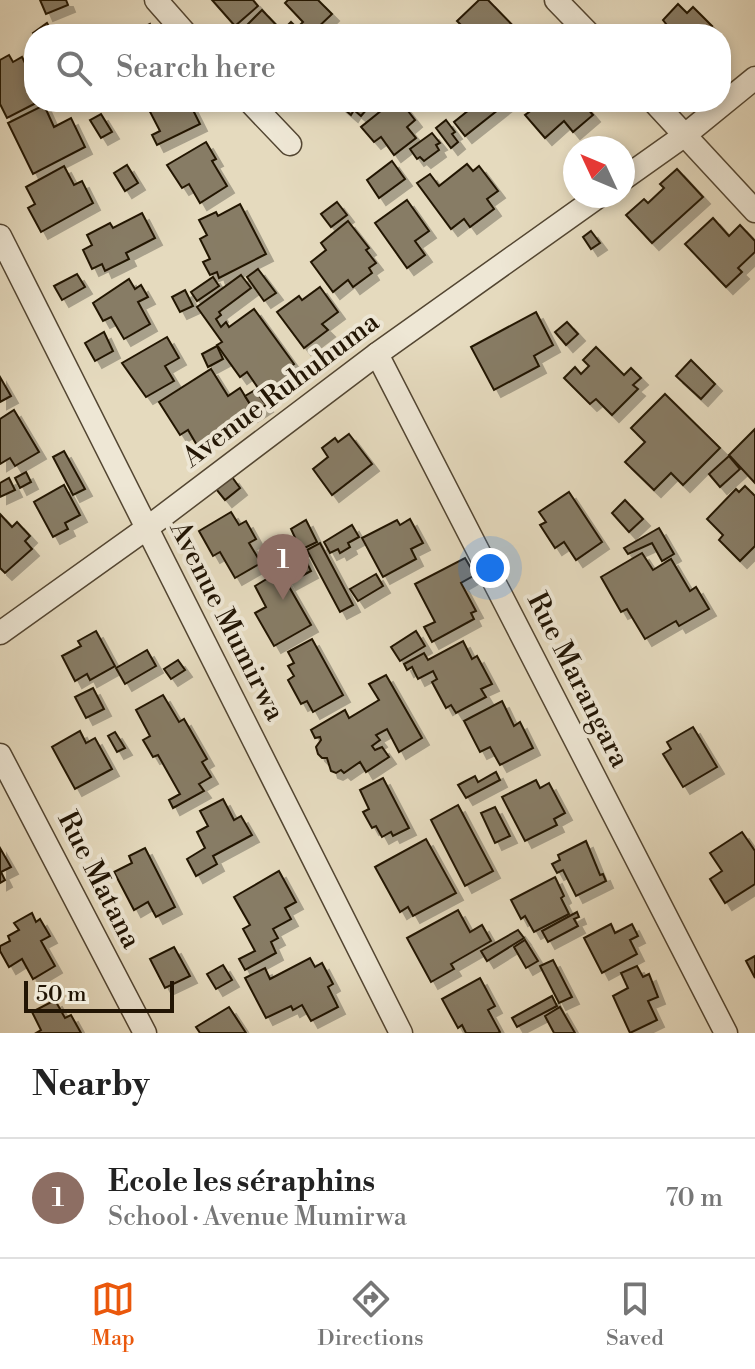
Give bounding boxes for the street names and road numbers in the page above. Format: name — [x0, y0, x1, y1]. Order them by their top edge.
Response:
street label: Avenue Ruhuhuma — [175, 304, 387, 476]
street label: Avenue Mumirwa — [161, 514, 293, 727]
street label: Rue Marangara — [519, 587, 638, 774]
street label: Rue Matana — [49, 805, 149, 955]

